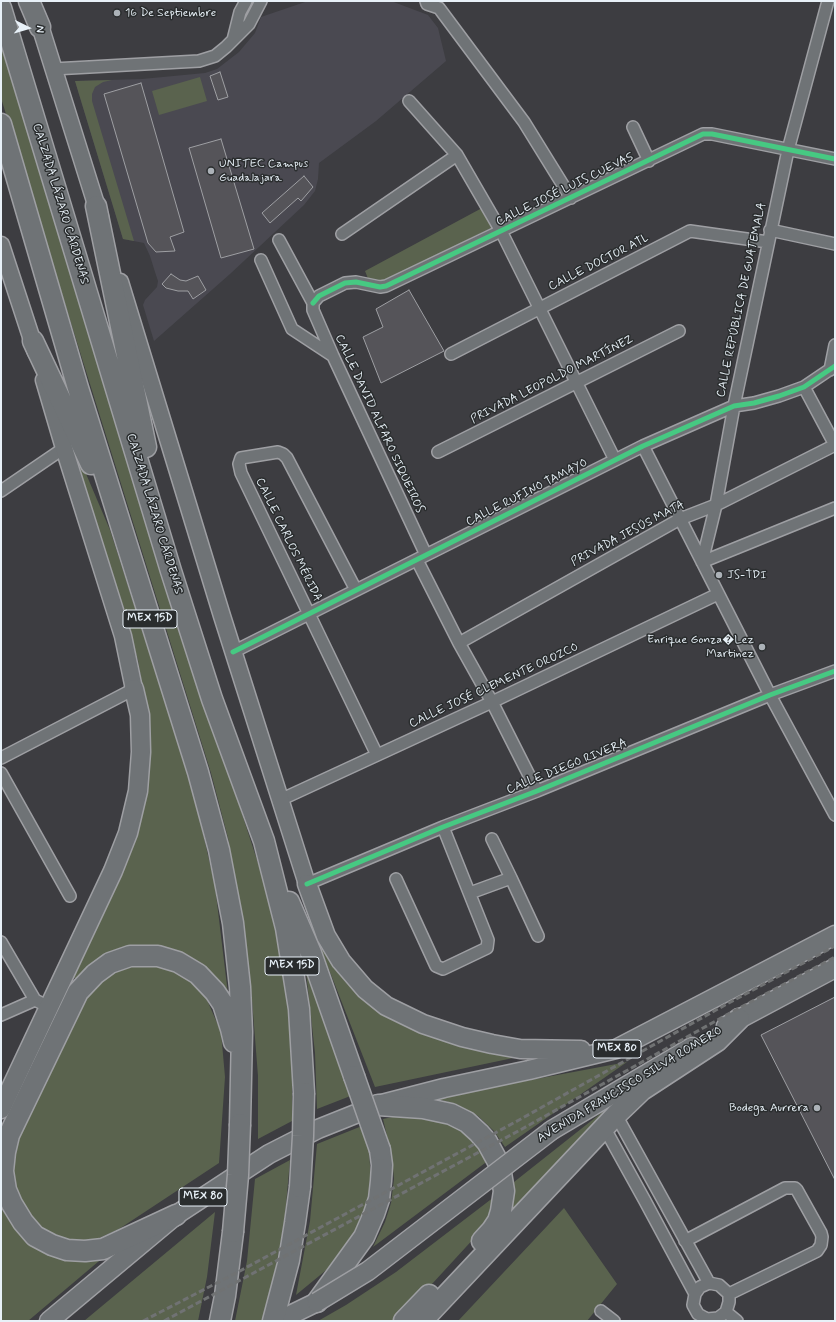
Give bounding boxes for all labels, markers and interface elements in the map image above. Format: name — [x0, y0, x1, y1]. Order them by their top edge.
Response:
place label: 16 De Septiembre — [125, 6, 216, 20]
north arrow — [8, 8, 48, 48]
marker: 16 De Septiembre — [112, 8, 122, 18]
text: N — [33, 25, 47, 33]
street label: CALZADA LÁZARO CÁRDENAS — [29, 122, 91, 286]
street label: CALLE JOSÉ LUIS CUEVAS — [494, 150, 636, 230]
place label: UNITEC Campus Guadalajara — [219, 157, 308, 185]
marker: UNITEC Campus Guadalajara — [206, 166, 216, 176]
street label: CALLE REPÚBLICA DE GUATEMALA — [714, 201, 770, 399]
street label: CALLE DOCTOR ATL — [546, 231, 652, 295]
street label: CALLE DAVID ALFARO SIQUEIROS — [331, 332, 427, 516]
street label: PRIVADA LEOPOLDO MARTÍNEZ — [468, 333, 636, 427]
street label: CALZADA LÁZARO CÁRDENAS — [123, 432, 185, 596]
street label: CALLE RUFINO TAMAYO — [464, 456, 590, 530]
street label: CALLE CARLOS MÉRIDA — [252, 476, 324, 604]
street label: PRIVADA JESÚS MATA — [569, 498, 687, 570]
place label: JS-TDI — [727, 568, 767, 582]
marker: JS-TDI — [714, 570, 724, 580]
road number: MEX 15D — [123, 610, 177, 628]
place label: Enrique Gonza�Lez Martinez — [647, 633, 754, 661]
street label: CALLE JOSÉ CLEMENTE OROZCO — [407, 640, 581, 732]
marker: Enrique Gonza�Lez Martinez — [757, 642, 767, 652]
street label: CALLE DIEGO RIVERA — [505, 736, 629, 798]
road number: MEX 15D — [265, 957, 319, 975]
street label: AVENIDA FRANCISCO SILVA ROMERO — [535, 1024, 725, 1146]
road number: MEX 80 — [593, 1040, 641, 1058]
place label: Bodega Aurrera — [729, 1101, 809, 1115]
marker: Bodega Aurrera — [812, 1103, 822, 1113]
road number: MEX 80 — [179, 1188, 227, 1206]

